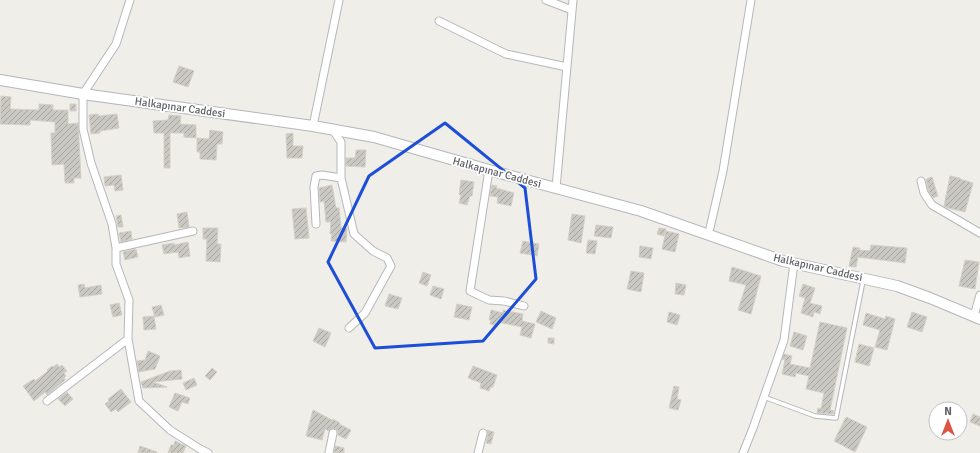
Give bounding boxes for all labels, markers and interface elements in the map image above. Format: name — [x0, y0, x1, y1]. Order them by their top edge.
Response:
street label: Halkapınar Caddesi — [134, 95, 226, 120]
street label: Halkapınar Caddesi — [451, 154, 543, 191]
street label: Halkapınar Caddesi — [772, 251, 864, 284]
north arrow — [928, 401, 968, 441]
text: N — [944, 405, 952, 418]

